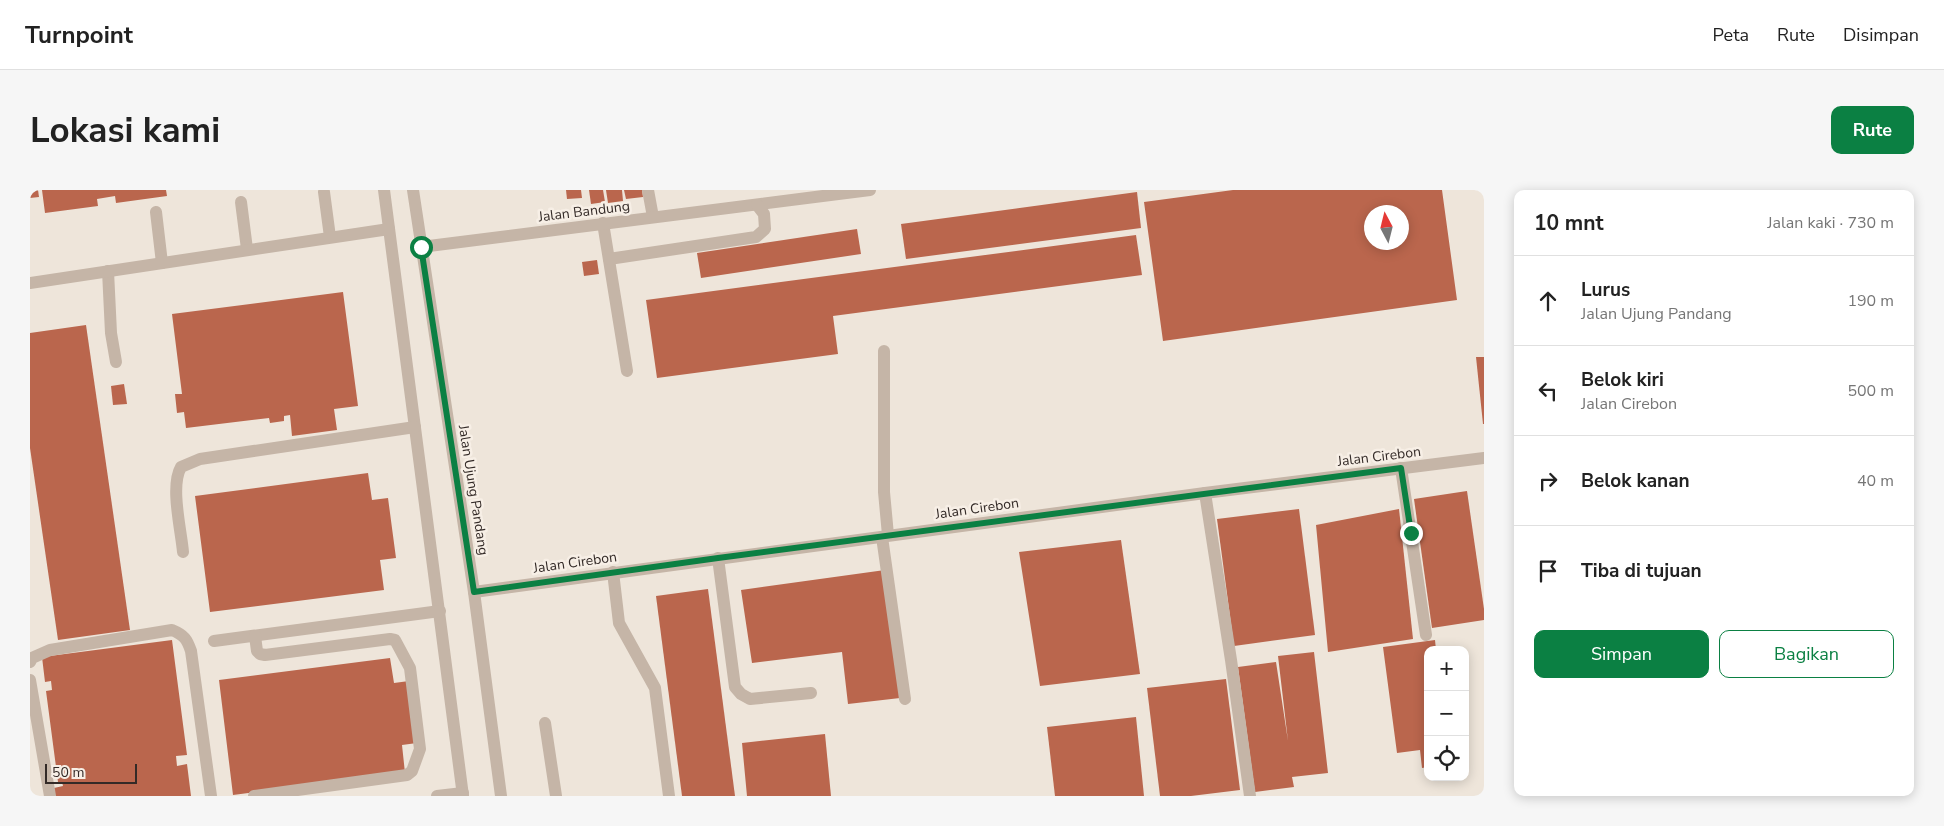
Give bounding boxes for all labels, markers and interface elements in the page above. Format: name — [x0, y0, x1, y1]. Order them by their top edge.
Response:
text: Turnpoint — [25, 19, 133, 51]
text: Peta — [1713, 23, 1749, 47]
text: Rute — [1777, 23, 1815, 47]
text: Disimpan — [1843, 23, 1919, 47]
button: Rute — [1831, 106, 1914, 154]
text: Lokasi kami — [30, 107, 220, 154]
street label: Jalan Bandung — [536, 196, 631, 227]
north arrow — [1364, 205, 1409, 250]
text: 10 mnt — [1534, 209, 1604, 237]
text: Jalan kaki · 730 m — [1767, 212, 1894, 234]
route start — [410, 236, 433, 259]
text: Lurus — [1581, 277, 1630, 303]
icon: ahead — [1534, 287, 1562, 315]
text: 190 m — [1847, 290, 1894, 312]
text: Jalan Ujung Pandang — [1581, 303, 1732, 325]
text: Belok kiri — [1581, 367, 1664, 393]
icon: left — [1534, 377, 1562, 405]
text: 500 m — [1847, 380, 1894, 402]
text: Jalan Cirebon — [1581, 393, 1677, 415]
street label: Jalan Ujung Pandang — [454, 423, 493, 557]
street label: Jalan Cirebon — [1335, 442, 1422, 471]
icon: right — [1534, 467, 1562, 495]
text: Belok kanan — [1581, 468, 1690, 494]
text: 40 m — [1857, 470, 1894, 492]
street label: Jalan Cirebon — [933, 493, 1020, 524]
route end — [1400, 522, 1423, 545]
street label: Jalan Cirebon — [531, 547, 618, 578]
icon: arrive — [1534, 557, 1562, 585]
text: Tiba di tujuan — [1581, 558, 1702, 584]
button: Simpan — [1534, 630, 1709, 678]
button: Bagikan — [1719, 630, 1894, 678]
map controls — [1424, 646, 1469, 781]
button: + — [1424, 646, 1469, 691]
button: − — [1424, 691, 1469, 736]
button: locate — [1424, 736, 1469, 781]
scale bar — [45, 761, 138, 784]
text: 50 m — [52, 763, 84, 782]

